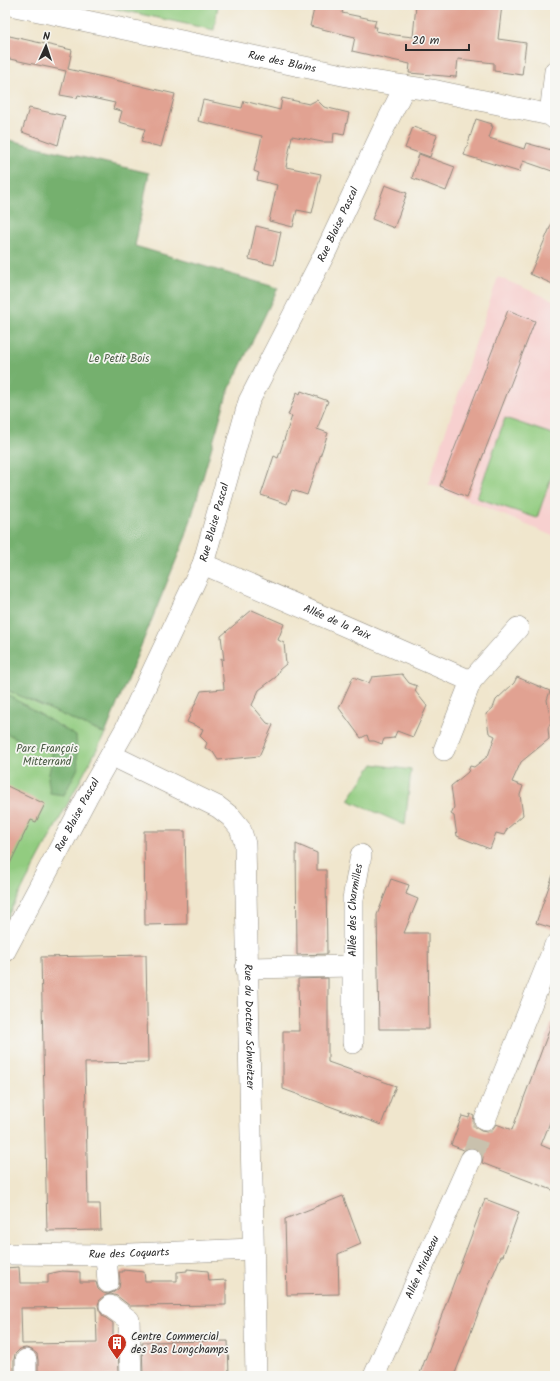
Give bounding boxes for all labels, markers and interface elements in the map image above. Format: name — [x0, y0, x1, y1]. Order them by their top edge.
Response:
north arrow — [26, 26, 66, 66]
scale bar — [406, 26, 469, 52]
text: N — [43, 28, 50, 46]
text: 20 m — [412, 31, 440, 50]
street label: Rue des Blains — [247, 46, 318, 78]
street label: Rue Blaise Pascal — [313, 184, 364, 265]
park label: Le Petit Bois — [88, 350, 150, 368]
street label: Rue Blaise Pascal — [195, 481, 234, 564]
street label: Allée de la Paix — [300, 600, 374, 645]
park label: Parc François Mitterrand — [16, 740, 78, 771]
street label: Rue Blaise Pascal — [50, 775, 105, 855]
street label: Allée des Charmilles — [344, 862, 368, 957]
street label: Rue du Docteur Schweitzer — [238, 964, 259, 1091]
street label: Allée Mirabeau — [401, 1232, 445, 1302]
street label: Rue des Coquarts — [89, 1243, 170, 1264]
place label: Centre Commercial des Bas Longchamps — [131, 1328, 229, 1359]
building icon: Centre Commercial des Bas Longchamps — [106, 1332, 128, 1360]

